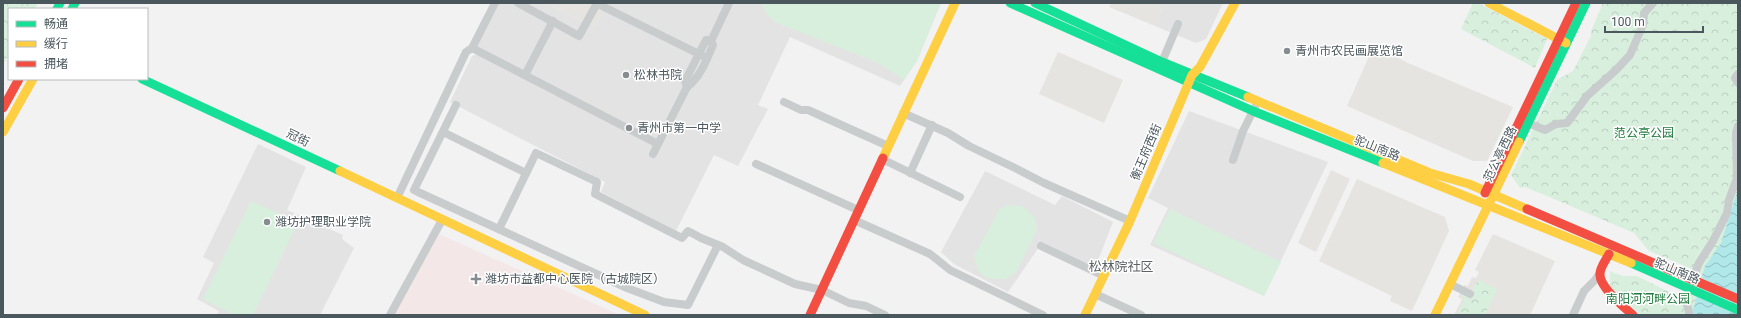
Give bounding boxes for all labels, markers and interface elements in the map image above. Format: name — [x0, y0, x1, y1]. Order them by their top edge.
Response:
legend — [8, 8, 148, 80]
scale bar — [1605, 8, 1703, 34]
text: 100 m — [1611, 15, 1645, 29]
text: 畅通 — [44, 17, 68, 31]
text: 缓行 — [44, 37, 68, 51]
place label: 青州市农民画展览馆 — [1295, 44, 1403, 58]
marker: 青州市农民画展览馆 — [1282, 46, 1292, 56]
text: 拥堵 — [44, 57, 68, 71]
place label: 松林书院 — [634, 68, 682, 82]
marker: 松林书院 — [621, 70, 631, 80]
place label: 青州市第一中学 — [637, 121, 721, 135]
street label: 衡王府西街 — [1128, 122, 1164, 182]
marker: 青州市第一中学 — [624, 123, 634, 133]
street label: 范公亭西路 — [1481, 124, 1519, 184]
street label: 冠街 — [284, 126, 312, 150]
park label: 范公亭公园 — [1614, 126, 1674, 140]
street label: 驼山南路 — [1352, 133, 1402, 163]
place label: 潍坊护理职业学院 — [275, 215, 371, 229]
marker: 潍坊护理职业学院 — [262, 217, 272, 227]
street label: 驼山南路 — [1652, 255, 1702, 287]
district label: 松林院社区 — [1088, 259, 1154, 274]
place label: 潍坊市益都中心医院（古城院区） — [485, 272, 665, 286]
marker: 潍坊市益都中心医院（古城院区） — [470, 273, 482, 285]
park label: 南阳河河畔公园 — [1606, 292, 1690, 306]

